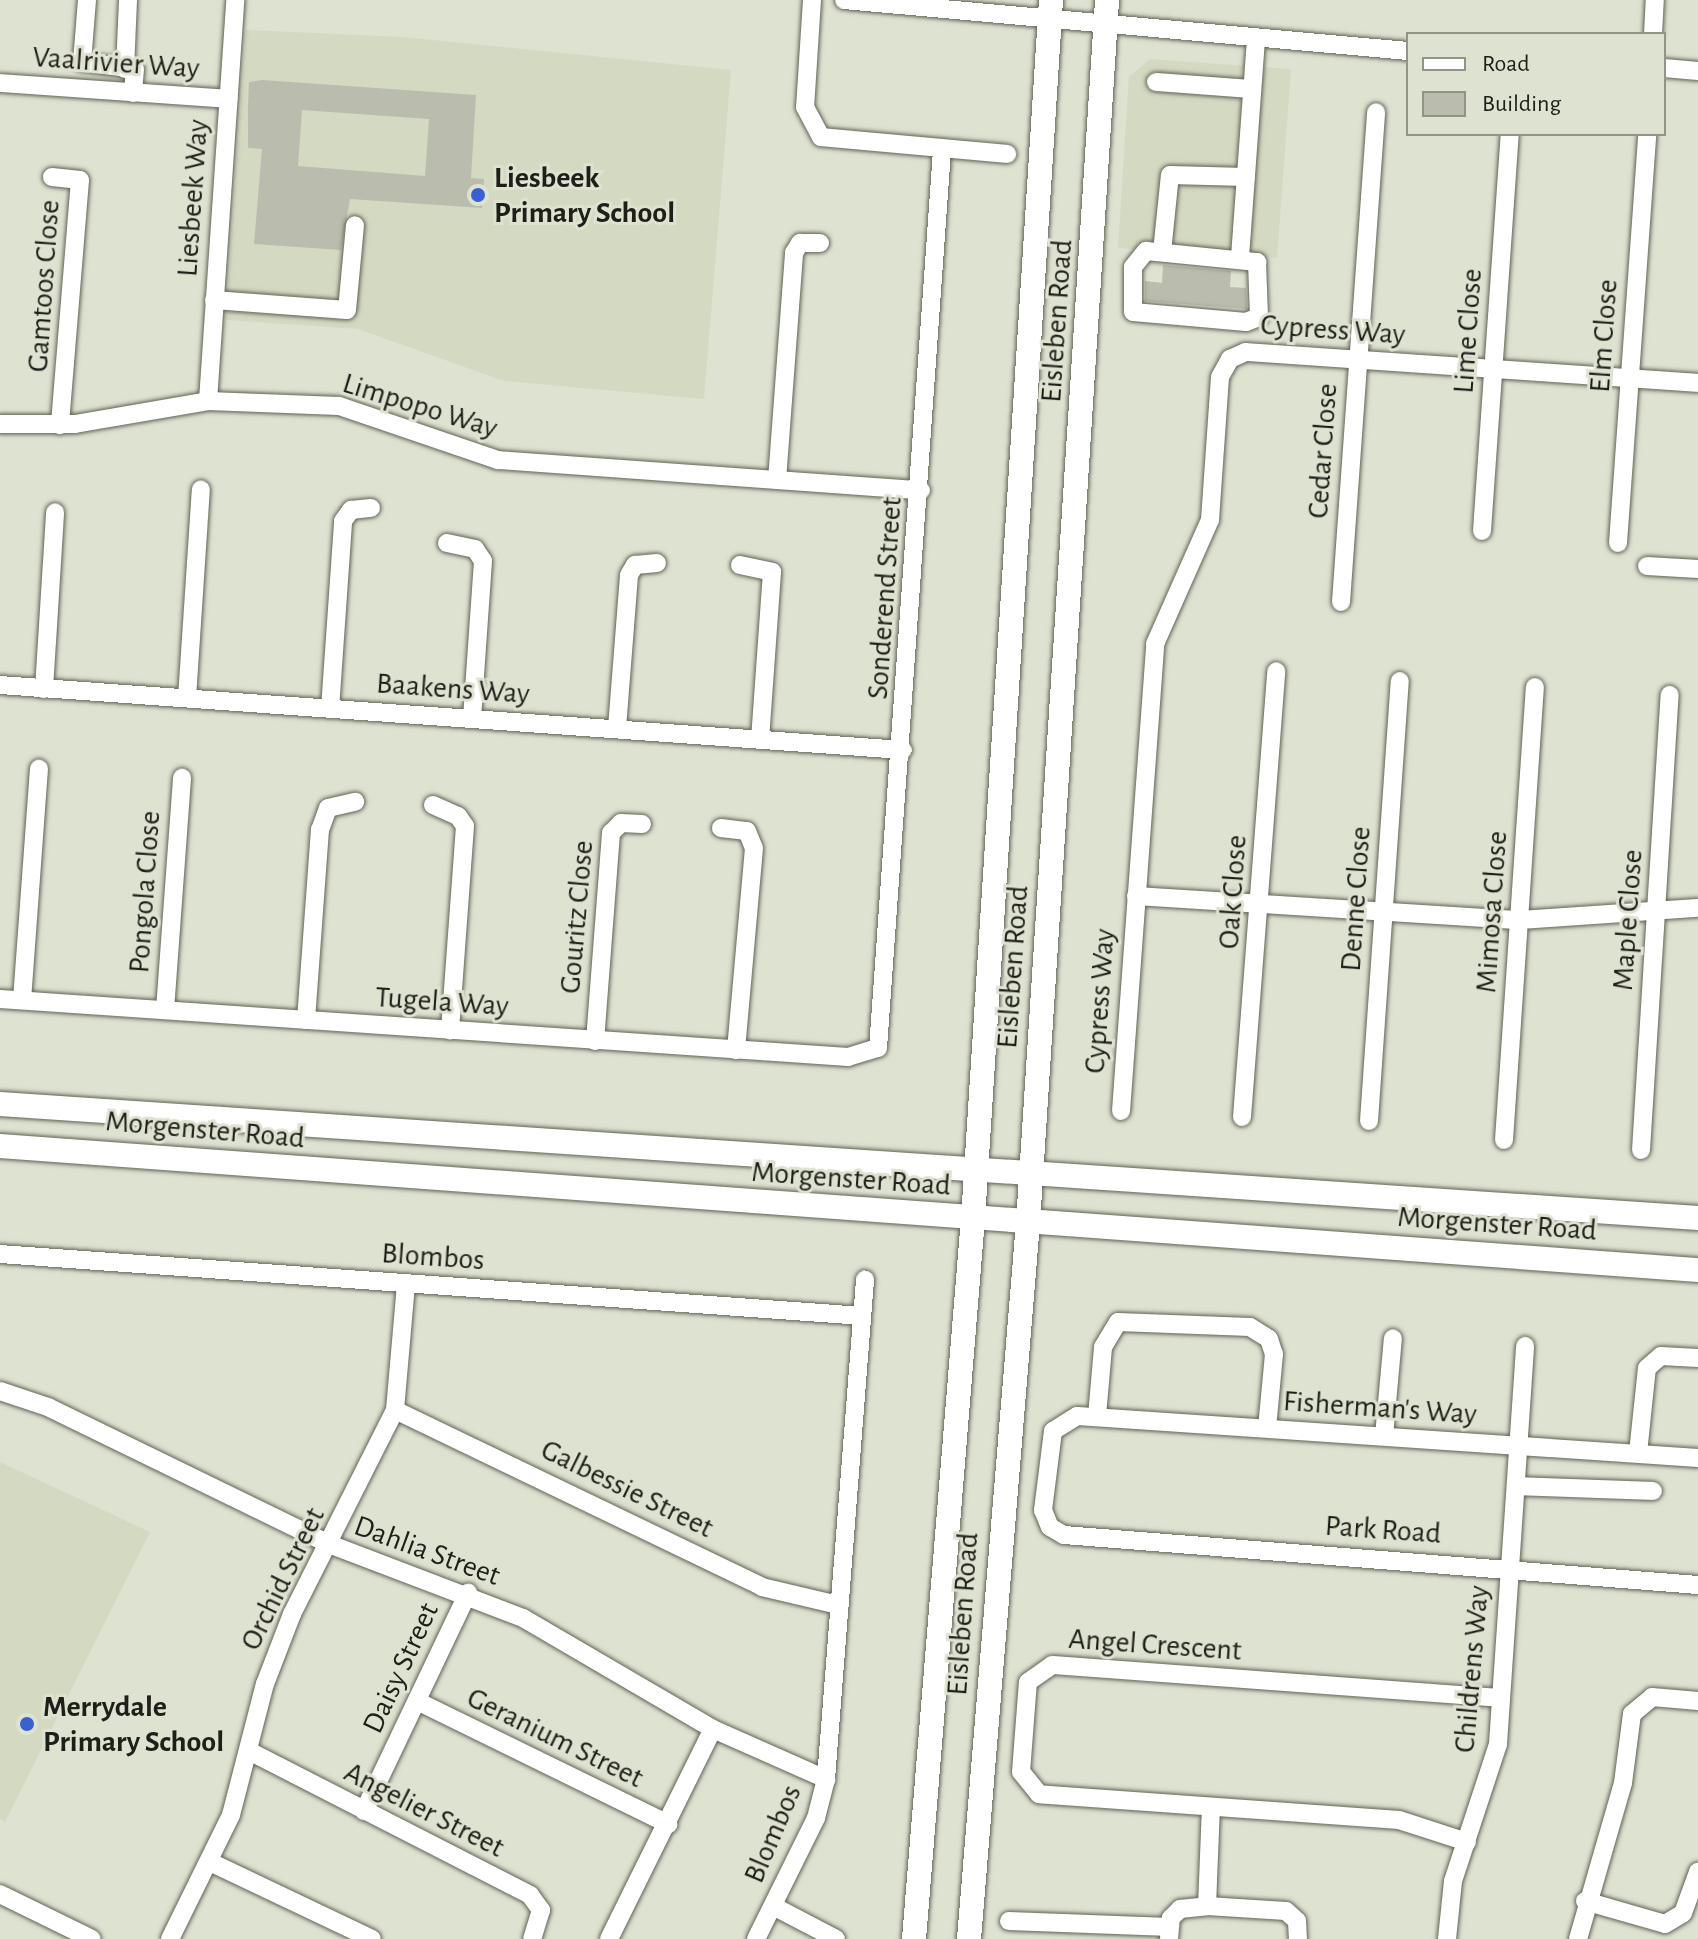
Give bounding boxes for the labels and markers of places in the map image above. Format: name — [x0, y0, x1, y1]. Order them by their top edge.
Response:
place label: Liesbeek Primary School — [494, 160, 675, 230]
marker: Liesbeek Primary School — [469, 186, 487, 204]
place label: Merrydale Primary School — [43, 1689, 224, 1760]
marker: Merrydale Primary School — [18, 1715, 36, 1733]

